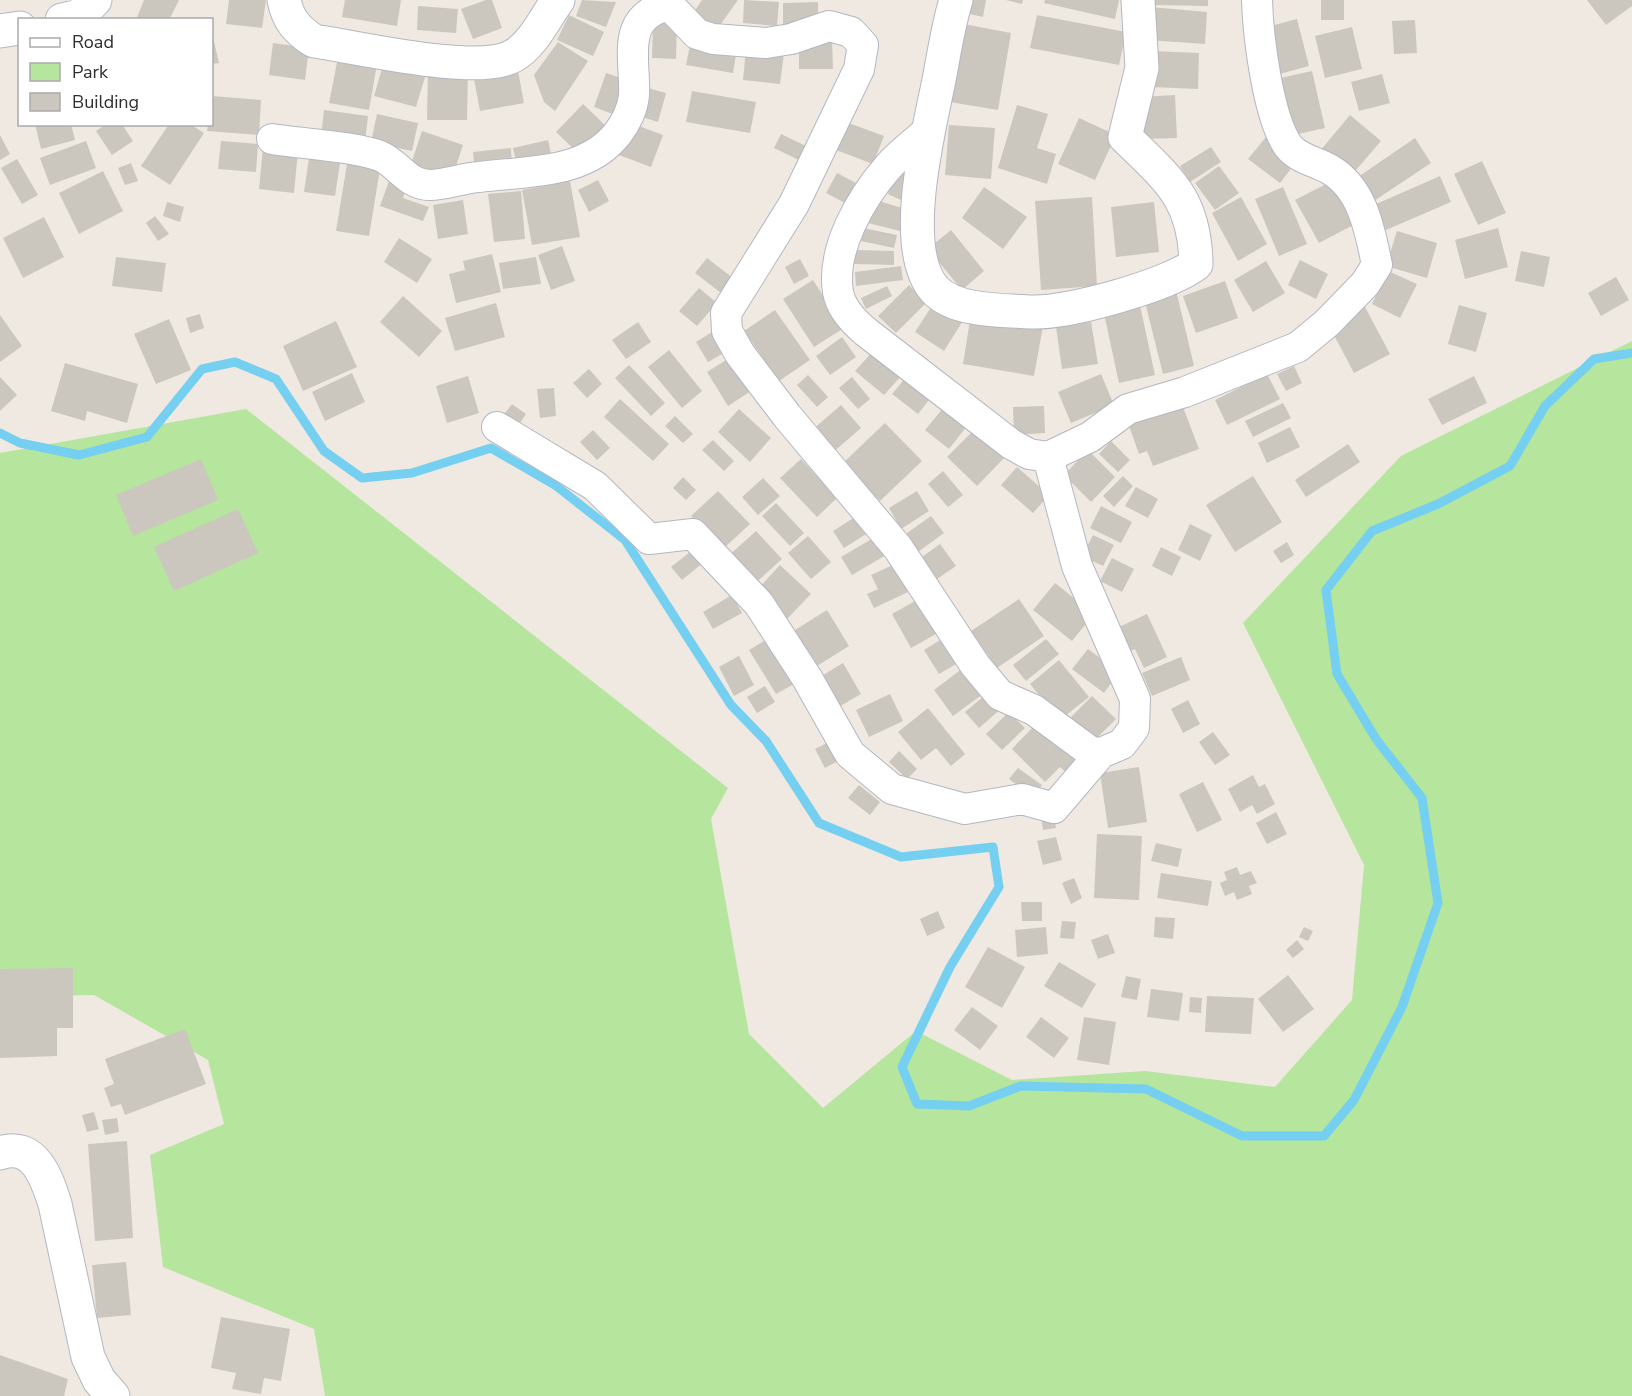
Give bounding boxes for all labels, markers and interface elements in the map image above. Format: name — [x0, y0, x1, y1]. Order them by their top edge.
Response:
legend — [18, 18, 213, 126]
text: Road — [72, 30, 114, 54]
text: Park — [72, 60, 109, 84]
text: Building — [72, 90, 139, 114]

